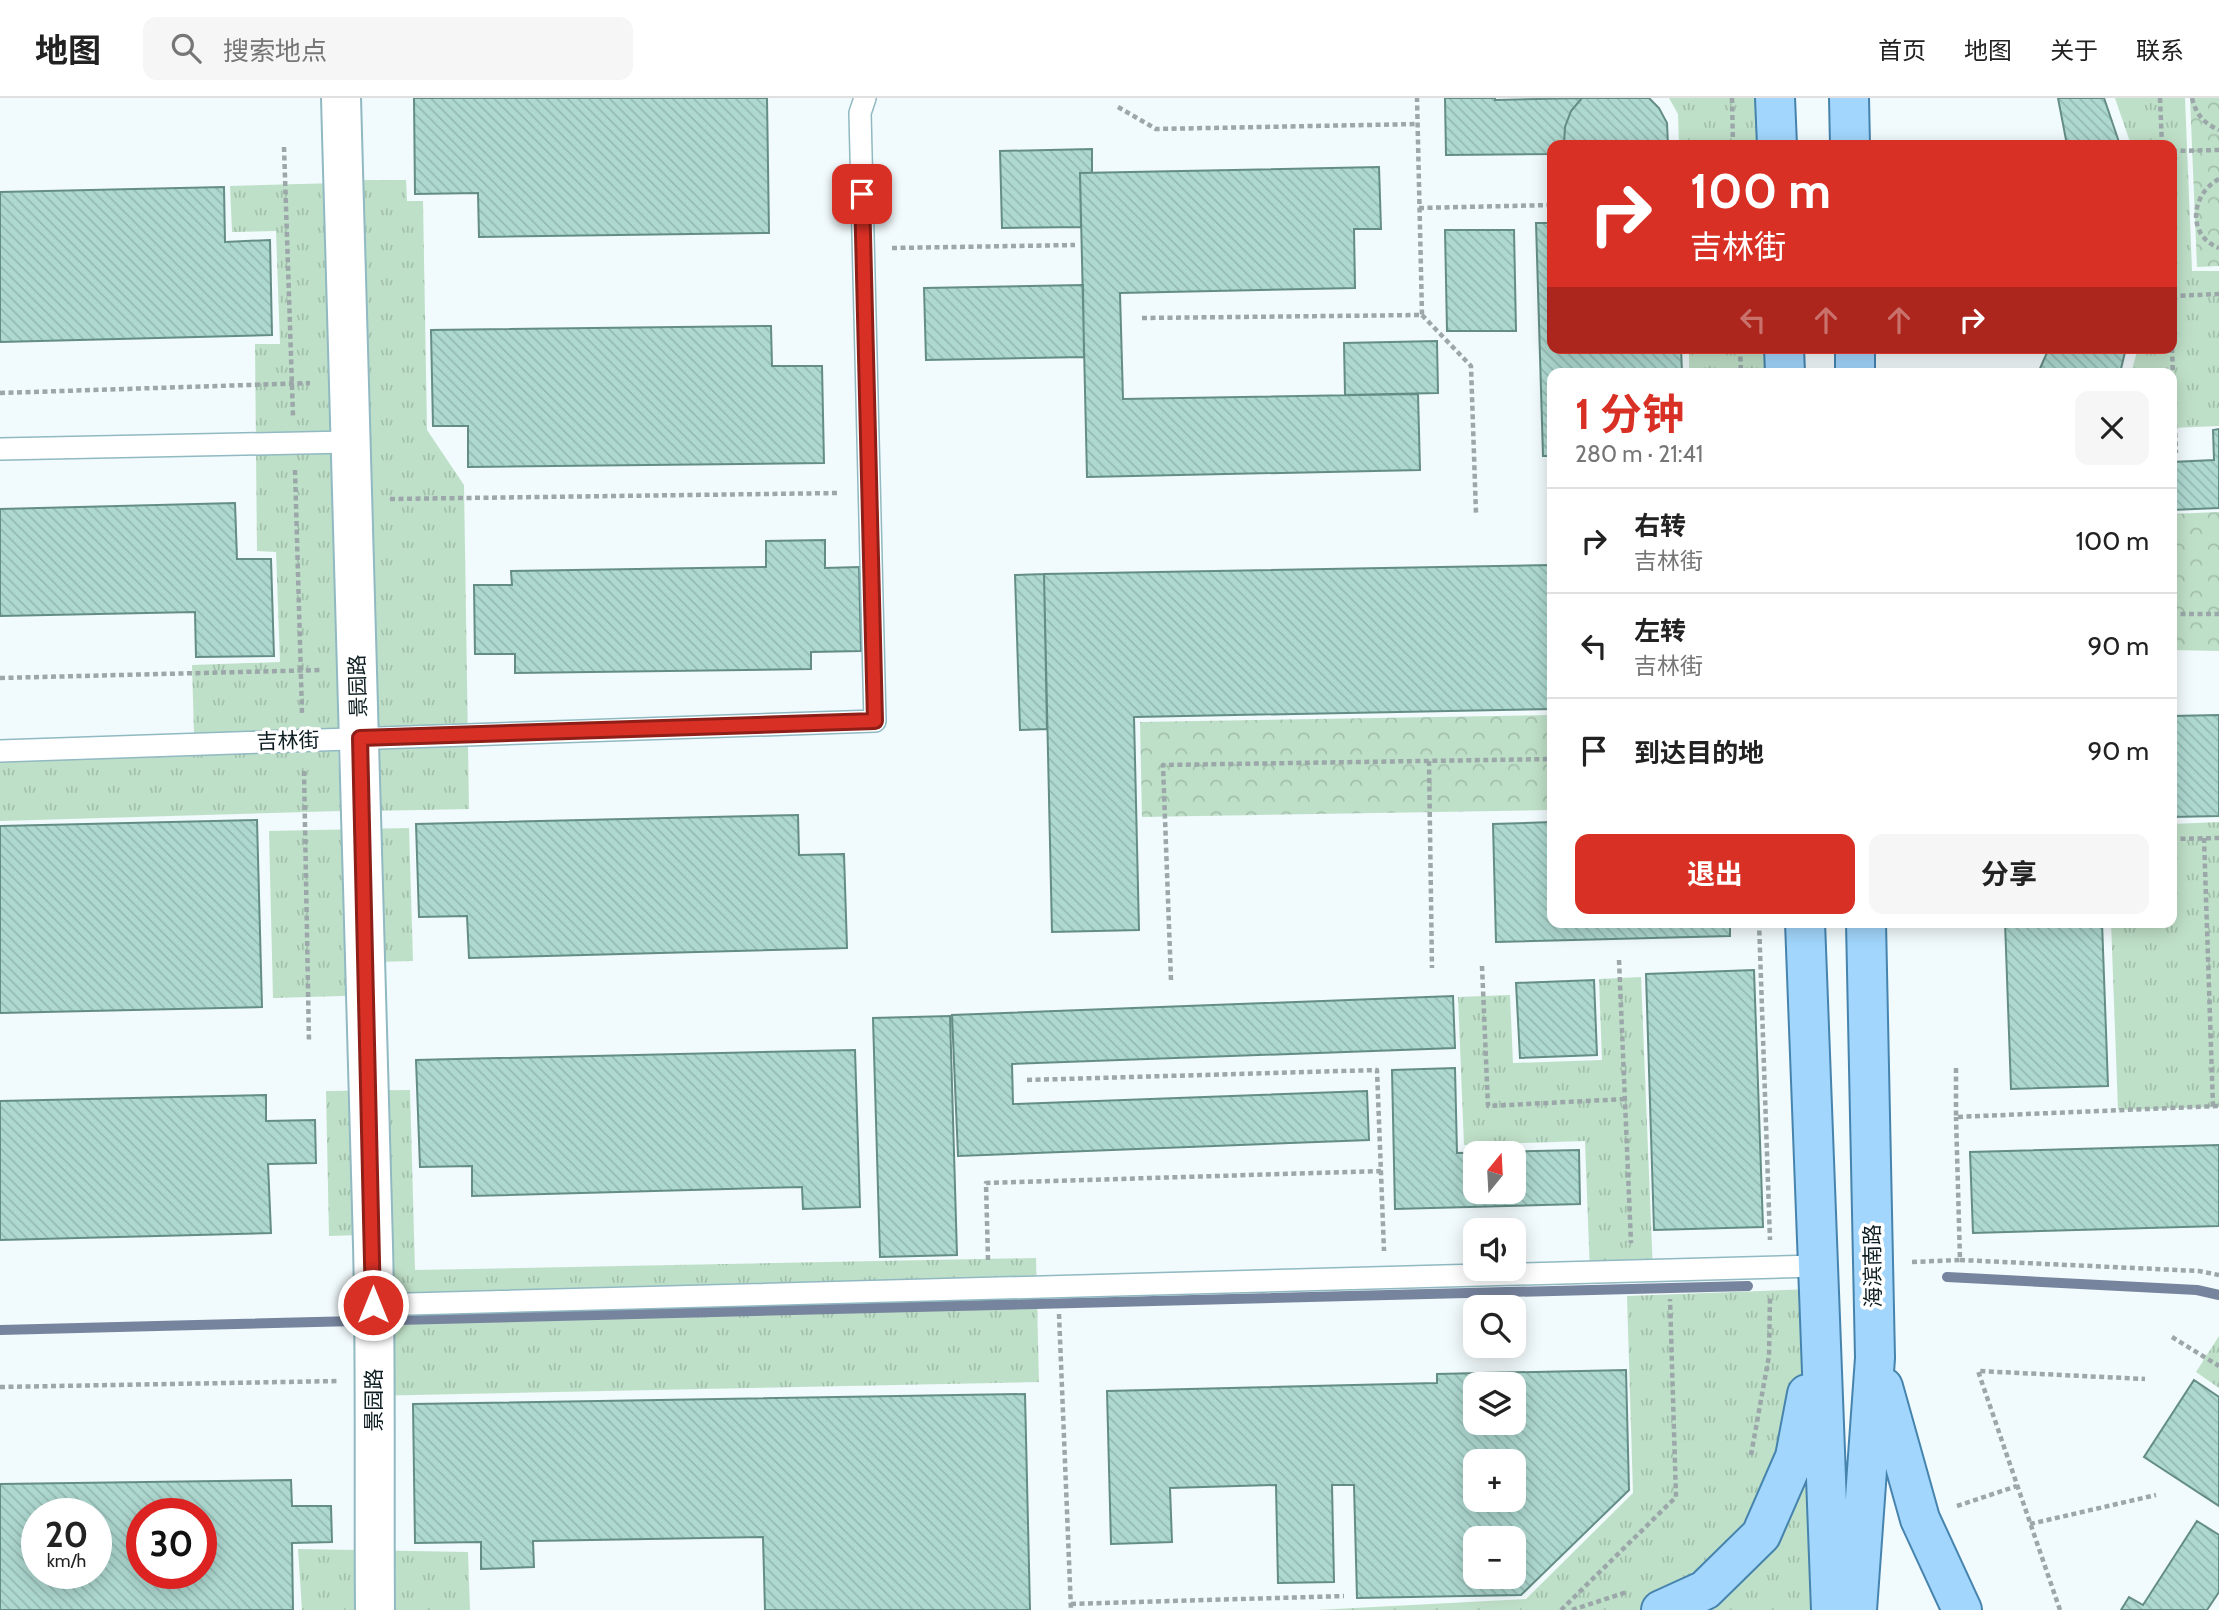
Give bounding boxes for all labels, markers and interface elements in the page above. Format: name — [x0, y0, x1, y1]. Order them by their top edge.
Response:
search box — [143, 17, 633, 80]
icon: search — [167, 29, 205, 67]
text: 地图 — [35, 30, 101, 70]
text: 搜索地点 — [223, 35, 327, 67]
text: 首页 — [1878, 36, 1926, 65]
text: 地图 — [1964, 36, 2012, 65]
text: 关于 — [2050, 36, 2098, 65]
text: 联系 — [2136, 36, 2184, 65]
text: 100 m — [1690, 161, 1831, 220]
pin — [832, 164, 892, 224]
icon: right — [1575, 168, 1666, 259]
icon: arrive — [843, 175, 881, 213]
text: 吉林街 — [1690, 227, 1786, 266]
icon: left — [1734, 301, 1772, 339]
icon: ahead — [1807, 301, 1845, 339]
icon: ahead — [1880, 301, 1918, 339]
icon: right — [1953, 301, 1991, 339]
text: 1 分钟 — [1575, 388, 1684, 440]
button: close — [2075, 391, 2149, 465]
text: 280 m · 21:41 — [1575, 440, 1703, 468]
text: 右转 — [1634, 510, 1686, 542]
icon: right — [1575, 522, 1613, 560]
text: 100 m — [2076, 525, 2149, 557]
text: 吉林街 — [1634, 547, 1703, 575]
text: 左转 — [1634, 615, 1686, 647]
icon: left — [1575, 627, 1613, 665]
text: 90 m — [2087, 630, 2149, 662]
text: 吉林街 — [1634, 652, 1703, 680]
street label: 景园路 — [344, 654, 371, 718]
street label: 吉林街 — [256, 727, 320, 754]
icon: arrive — [1575, 732, 1613, 770]
text: 90 m — [2087, 735, 2149, 767]
text: 到达目的地 — [1634, 737, 1764, 769]
button: 退出 — [1575, 834, 1855, 914]
button: 分享 — [1869, 834, 2149, 914]
north arrow — [1463, 1141, 1526, 1204]
map controls — [1463, 1141, 1526, 1589]
button: sound — [1463, 1218, 1526, 1281]
street label: 海滨南路 — [1859, 1224, 1886, 1308]
position arrow — [336, 1268, 410, 1342]
button: search — [1463, 1295, 1526, 1358]
street label: 景园路 — [361, 1369, 386, 1432]
button: layers — [1463, 1372, 1526, 1435]
button: + — [1463, 1449, 1526, 1512]
speed limit sign: 30 — [126, 1498, 217, 1589]
text: 20 — [45, 1513, 88, 1556]
button: − — [1463, 1526, 1526, 1589]
text: km/h — [47, 1550, 86, 1572]

